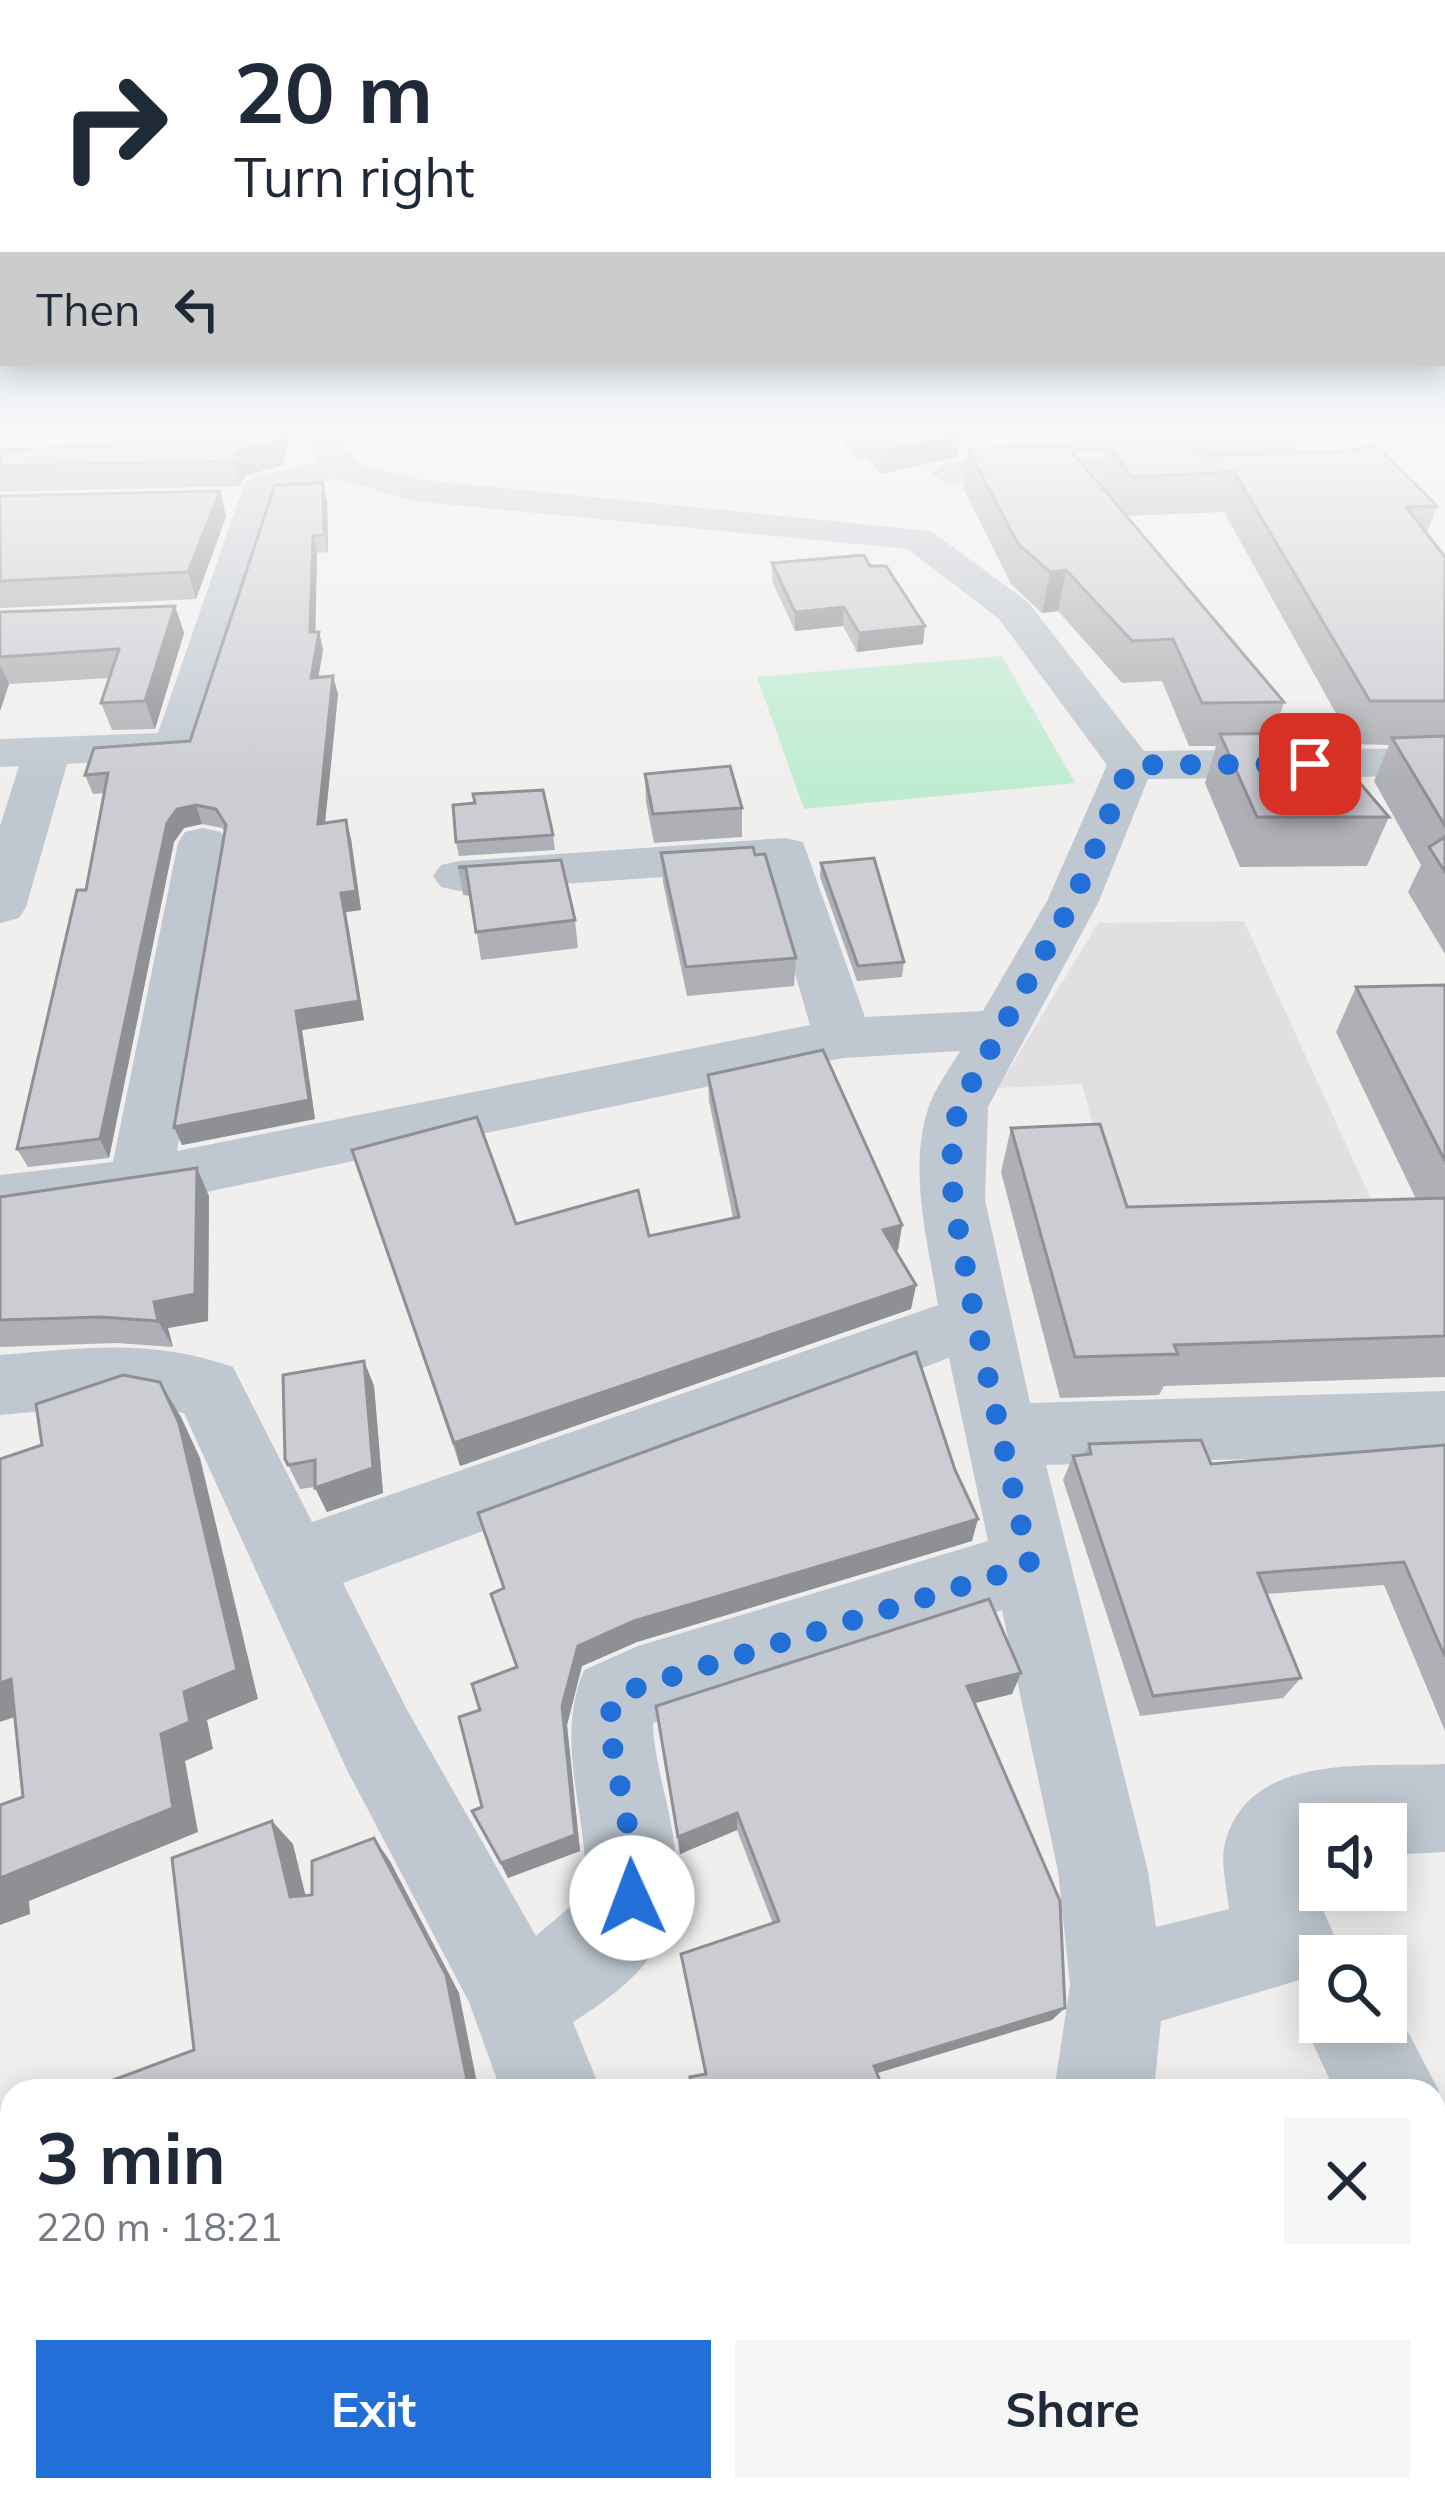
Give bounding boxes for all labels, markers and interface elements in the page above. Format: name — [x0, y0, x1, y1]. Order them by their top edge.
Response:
text: 20 m — [234, 39, 433, 144]
icon: right — [36, 48, 192, 204]
text: Turn right — [234, 143, 475, 211]
icon: left — [164, 276, 230, 342]
text: Then — [36, 281, 140, 337]
pin — [1259, 713, 1361, 815]
icon: arrive — [1277, 731, 1343, 797]
map controls — [1299, 1803, 1407, 2043]
button: sound — [1299, 1803, 1407, 1911]
position arrow — [569, 1835, 695, 1961]
button: search — [1299, 1935, 1407, 2043]
text: 3 min — [36, 2112, 226, 2202]
button: close — [1284, 2118, 1410, 2244]
text: 220 m · 18:21 — [36, 2202, 282, 2251]
button: Exit — [36, 2340, 711, 2478]
button: Share — [735, 2340, 1410, 2478]

